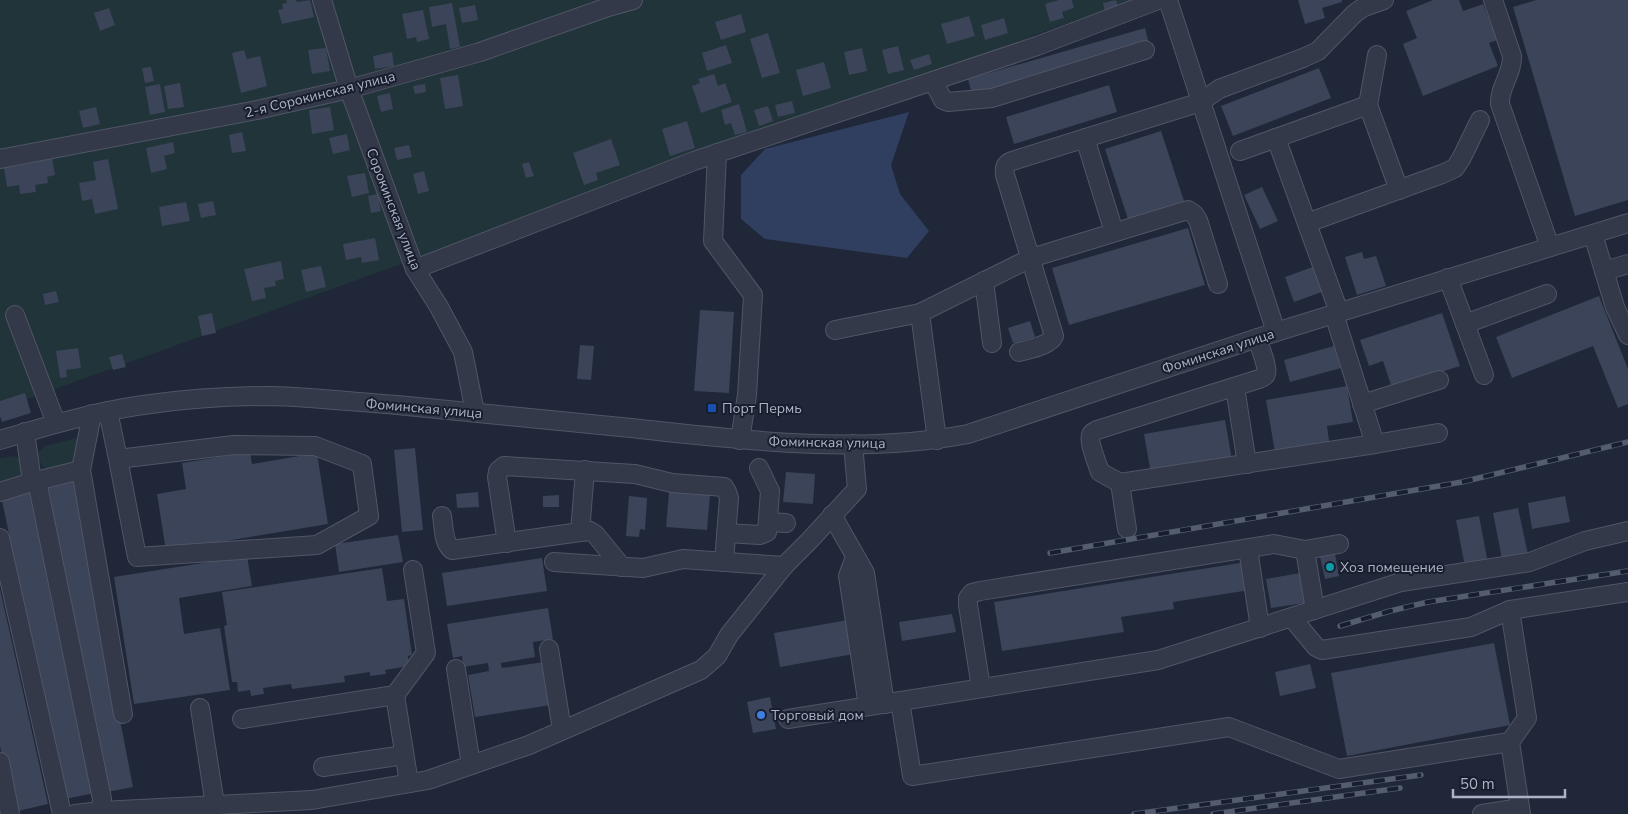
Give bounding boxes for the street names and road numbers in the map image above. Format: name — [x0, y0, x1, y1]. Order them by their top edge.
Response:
street label: 2-я Сорокинская улица — [243, 67, 397, 122]
street label: Сорокинская улица — [362, 146, 426, 273]
street label: Фоминская улица — [1160, 324, 1277, 379]
street label: Фоминская улица — [365, 394, 483, 423]
street label: Фоминская улица — [768, 432, 886, 453]

